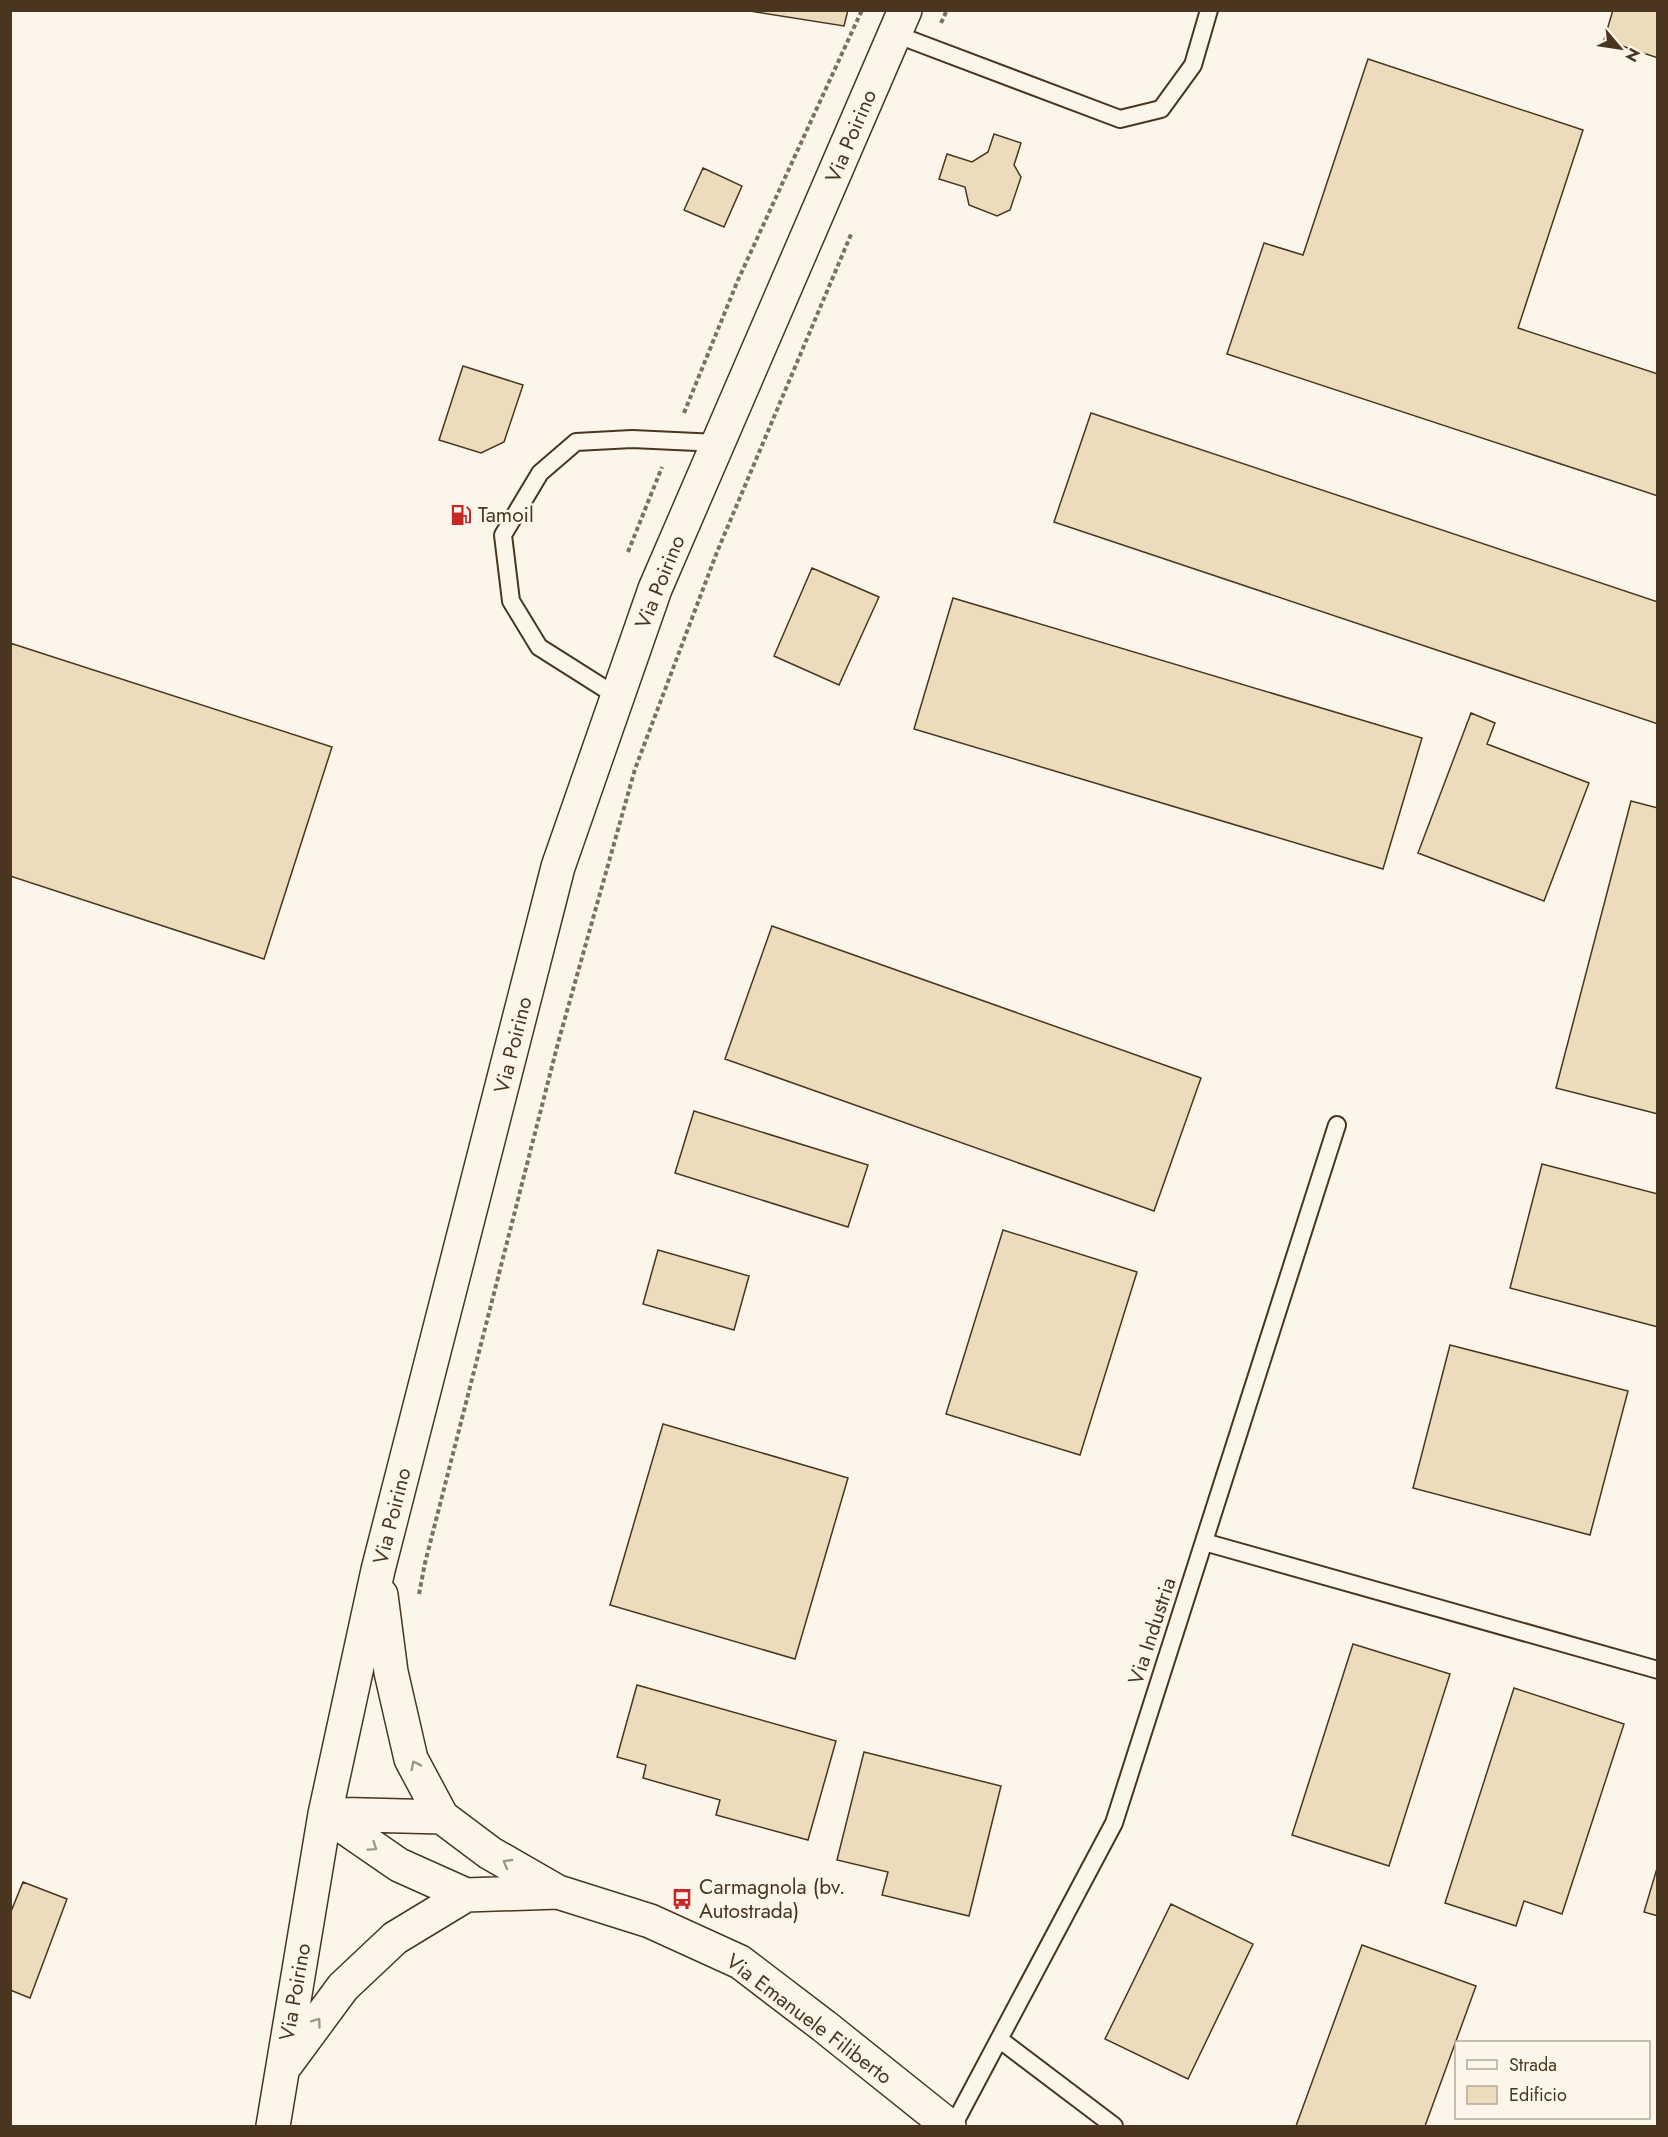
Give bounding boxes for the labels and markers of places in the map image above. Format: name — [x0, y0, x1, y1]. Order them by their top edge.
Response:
place label: Tamoil — [478, 500, 534, 530]
fuel station icon: Tamoil — [449, 503, 473, 527]
place label: Carmagnola (bv. Autostrada) — [699, 1872, 845, 1926]
bus stop icon: Carmagnola (bv. Autostrada) — [670, 1887, 694, 1911]

